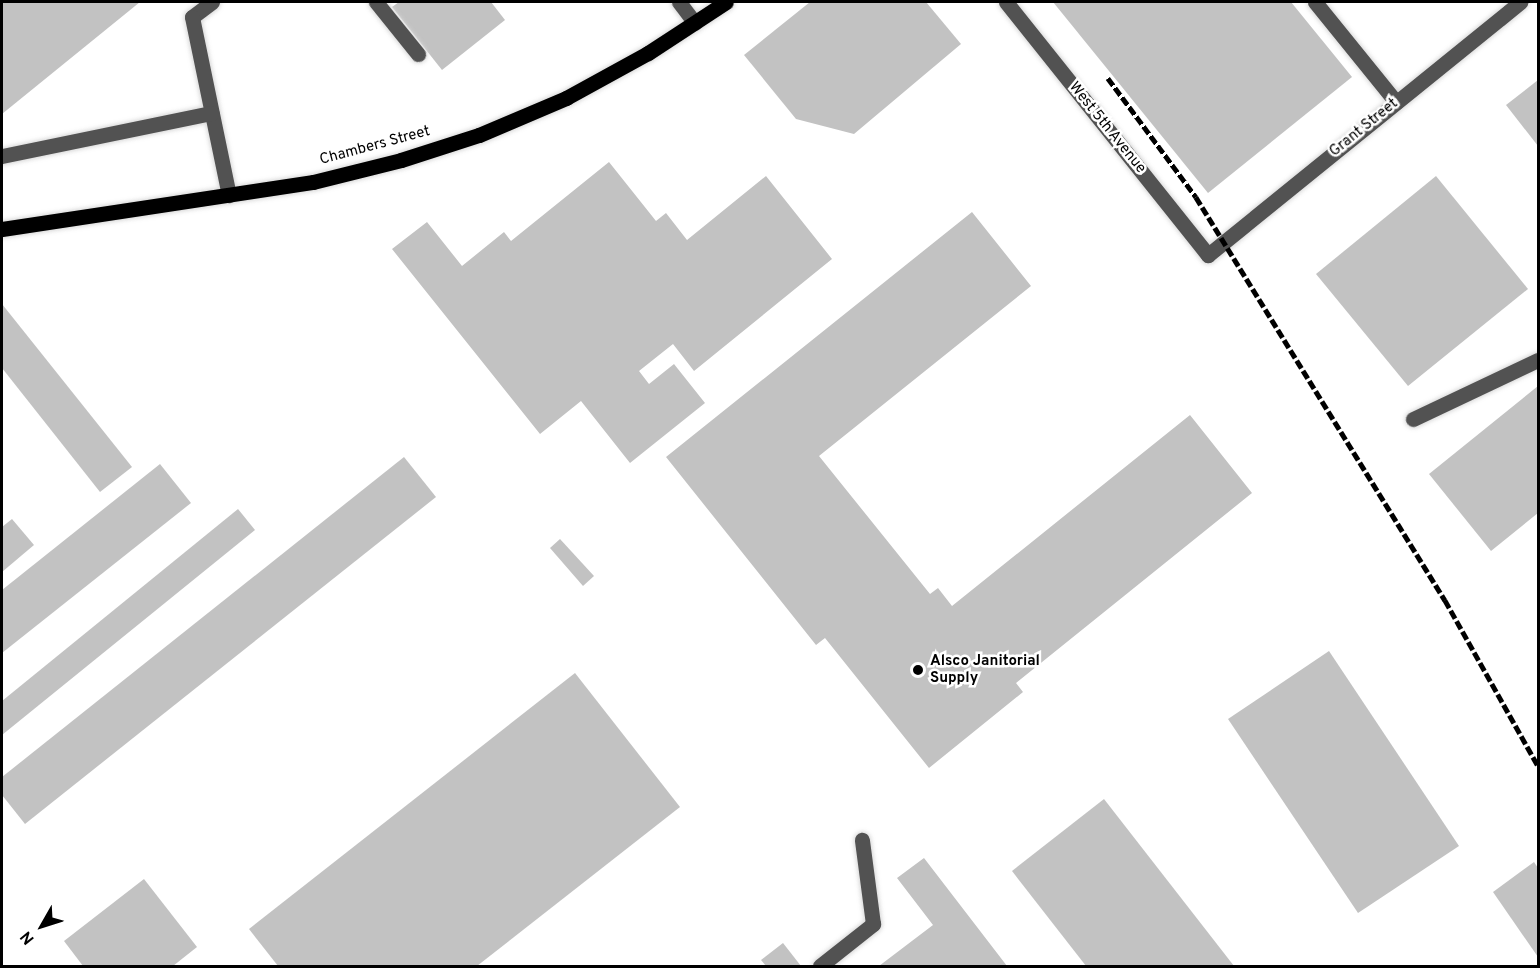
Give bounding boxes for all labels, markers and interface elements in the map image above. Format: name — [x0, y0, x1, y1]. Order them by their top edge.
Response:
street label: West 5th Avenue — [1064, 78, 1150, 178]
street label: Grant Street — [1326, 95, 1402, 161]
street label: Chambers Street — [318, 123, 432, 169]
place label: Alsco Janitorial Supply — [930, 652, 1040, 687]
marker: Alsco Janitorial Supply — [911, 663, 925, 677]
north arrow — [12, 896, 72, 956]
text: N — [17, 927, 39, 948]

